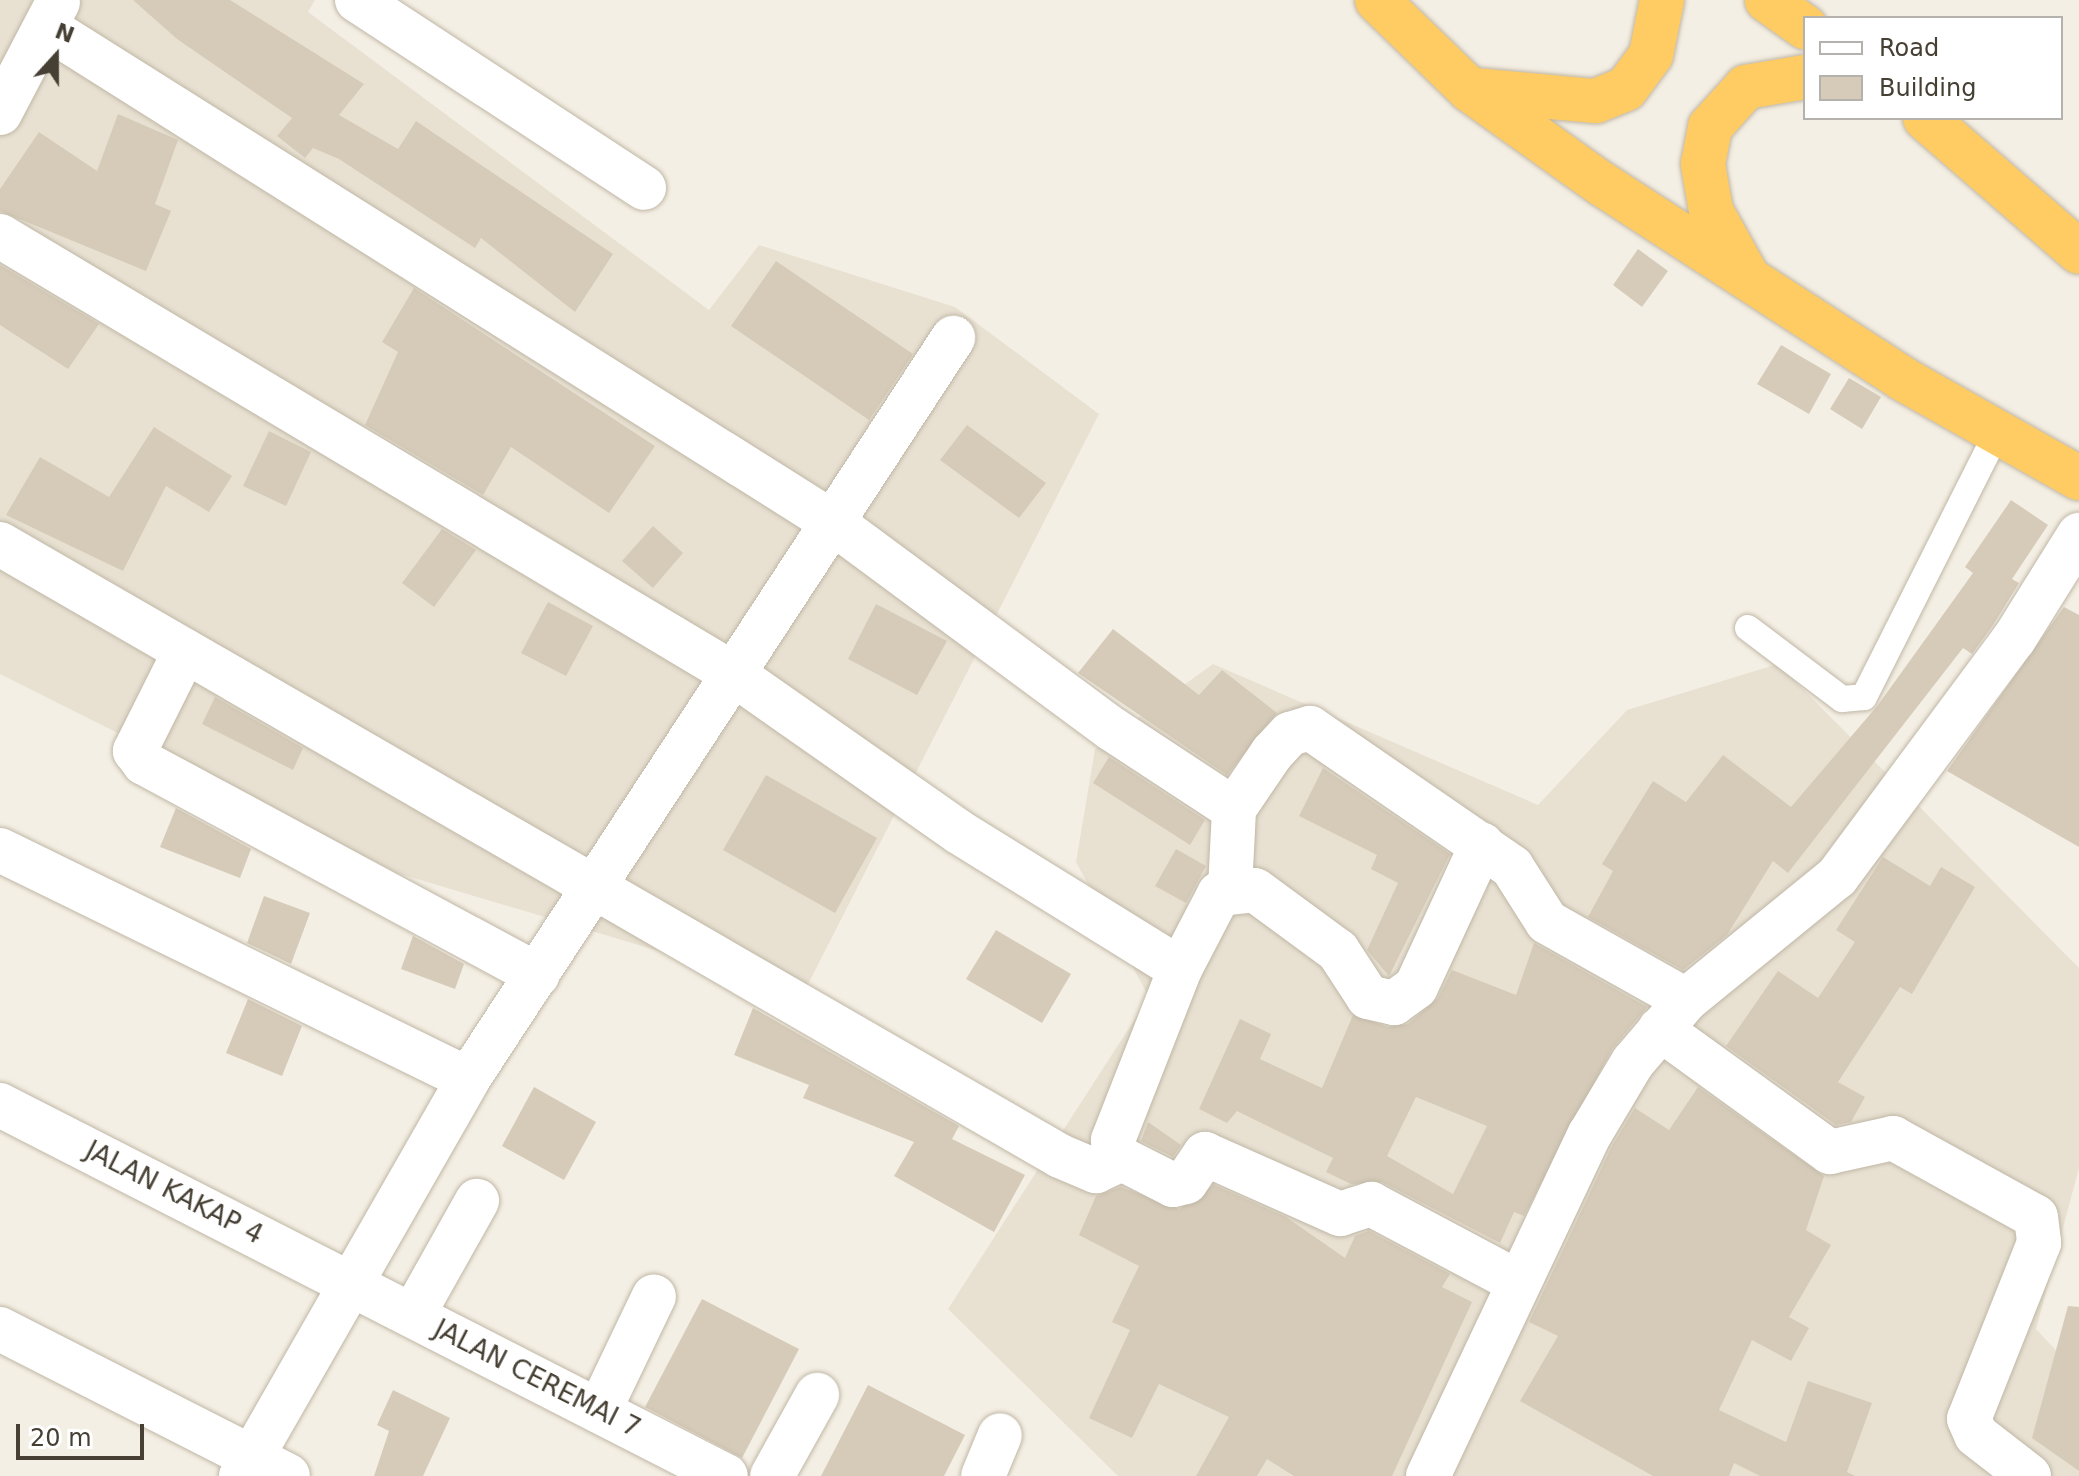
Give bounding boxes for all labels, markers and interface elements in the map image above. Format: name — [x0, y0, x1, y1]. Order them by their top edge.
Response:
north arrow — [16, 16, 96, 96]
legend — [1803, 16, 2063, 120]
text: N — [52, 18, 78, 48]
text: Road — [1879, 34, 1939, 62]
text: Building — [1879, 74, 1976, 102]
street label: JALAN KAKAP 4 — [80, 1135, 268, 1251]
street label: JALAN CEREMAI 7 — [429, 1313, 645, 1445]
scale bar — [20, 1408, 148, 1458]
text: 20 m — [30, 1424, 92, 1452]

